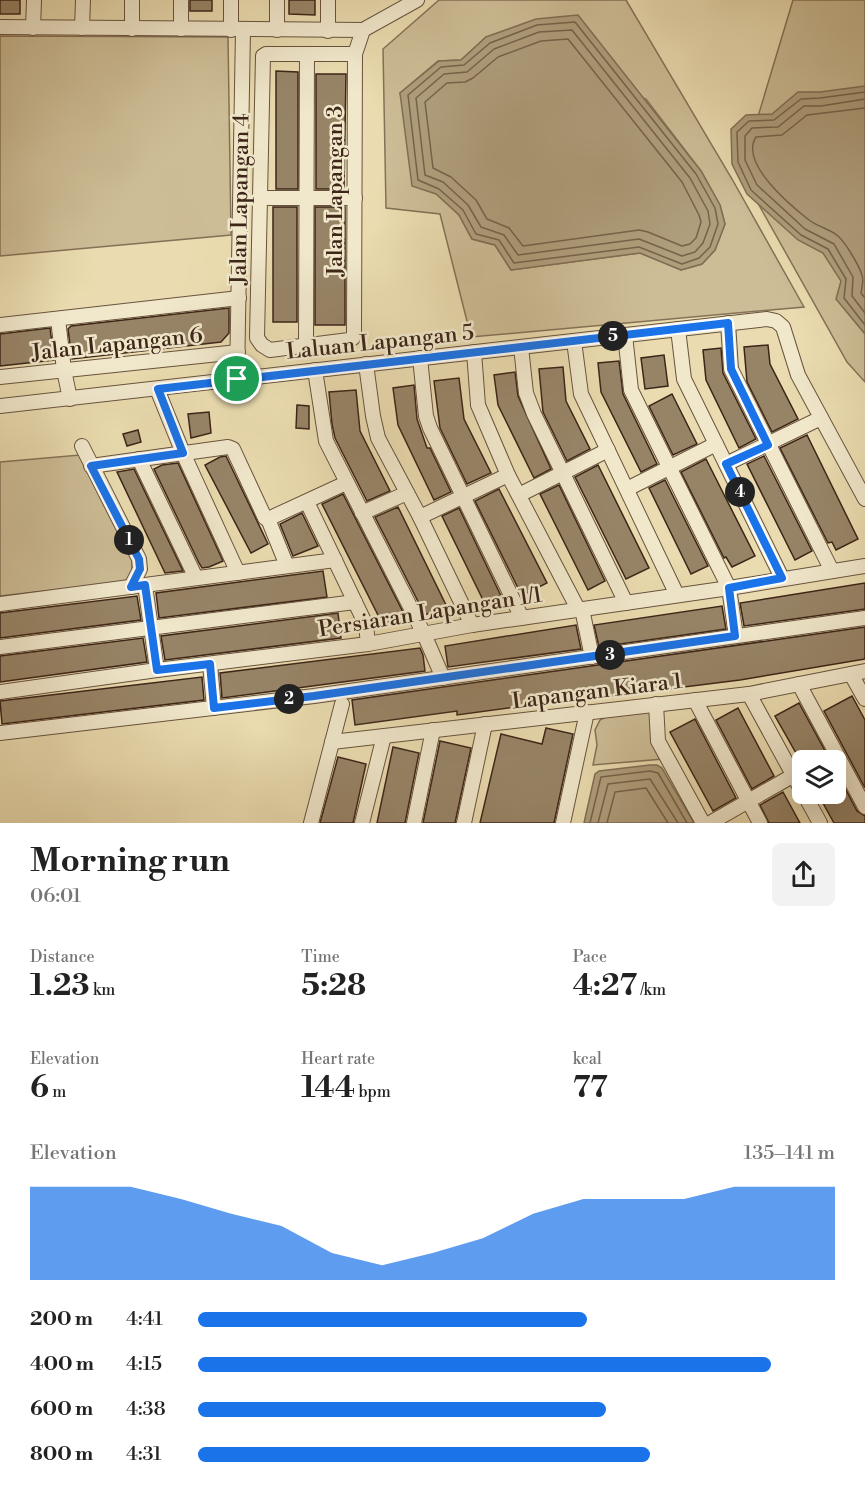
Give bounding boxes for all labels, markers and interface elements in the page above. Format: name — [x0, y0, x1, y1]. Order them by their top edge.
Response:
street label: Jalan Lapangan 3 — [322, 106, 349, 277]
street label: Jalan Lapangan 4 — [225, 113, 255, 286]
street label: Laluan Lapangan 5 — [285, 319, 475, 366]
pin: 5 — [598, 321, 628, 351]
street label: Jalan Lapangan 6 — [29, 322, 204, 367]
text: 5 — [608, 326, 618, 346]
pin — [211, 353, 262, 404]
icon: arrive — [220, 362, 253, 395]
pin: 4 — [725, 477, 755, 507]
text: 4 — [735, 482, 745, 502]
pin: 1 — [114, 525, 144, 555]
text: 1 — [125, 530, 133, 550]
street label: Persiaran Lapangan 1/1 — [316, 581, 545, 644]
pin: 3 — [595, 640, 625, 670]
text: 3 — [605, 645, 615, 665]
street label: Lapangan Kiara 1 — [510, 668, 685, 715]
pin: 2 — [274, 684, 304, 714]
text: 2 — [284, 689, 294, 709]
map controls — [792, 750, 846, 804]
button: layers — [792, 750, 846, 804]
text: Morning run — [30, 841, 230, 882]
button: share — [772, 843, 835, 906]
text: 06:01 — [30, 884, 81, 909]
text: Distance — [30, 947, 95, 967]
text: Time — [301, 947, 340, 967]
text: Pace — [573, 947, 607, 967]
text: 1.23 — [30, 967, 90, 1005]
text: 5:28 — [301, 967, 366, 1005]
text: 4:27 — [573, 967, 637, 1005]
text: km — [90, 980, 115, 1000]
text: /km — [637, 980, 666, 1000]
text: Elevation — [30, 1049, 99, 1069]
text: Heart rate — [301, 1049, 375, 1069]
text: kcal — [573, 1049, 602, 1069]
text: 6 — [30, 1069, 49, 1107]
text: 144 — [301, 1069, 355, 1107]
text: 77 — [573, 1069, 608, 1107]
text: m — [49, 1082, 66, 1102]
text: bpm — [355, 1082, 391, 1102]
text: Elevation — [30, 1141, 117, 1166]
text: 135–141 m — [744, 1141, 835, 1166]
text: 200 m — [30, 1307, 93, 1332]
text: 4:41 — [126, 1307, 163, 1332]
text: 400 m — [30, 1352, 94, 1377]
text: 4:15 — [126, 1352, 162, 1377]
text: 600 m — [30, 1397, 93, 1422]
text: 4:38 — [126, 1397, 166, 1422]
text: 800 m — [30, 1442, 93, 1467]
text: 4:31 — [126, 1442, 162, 1467]

